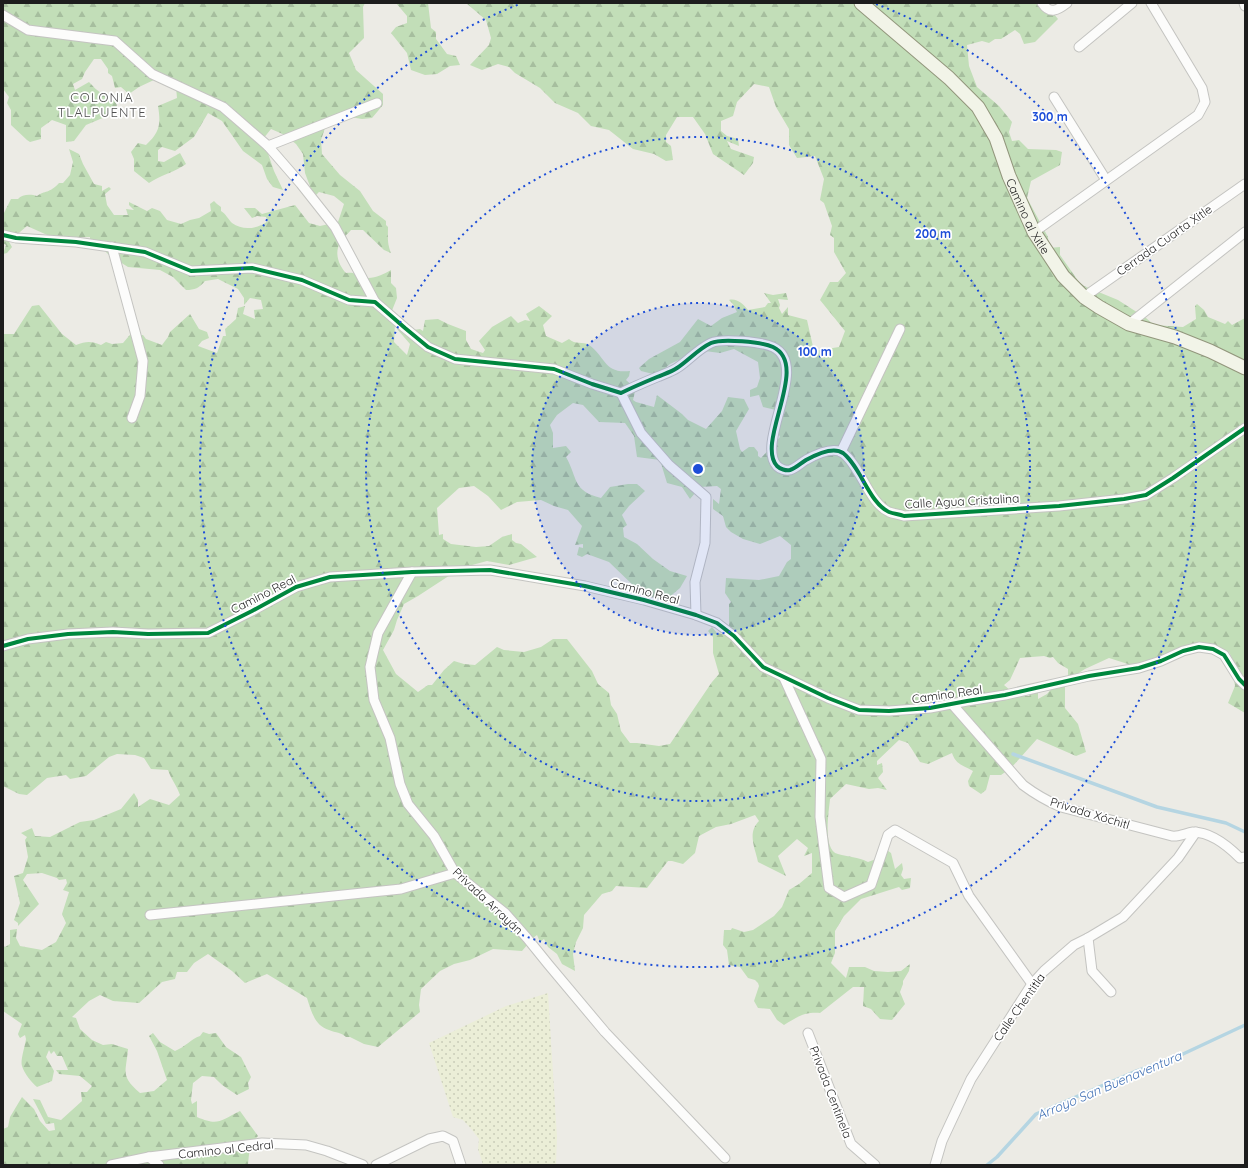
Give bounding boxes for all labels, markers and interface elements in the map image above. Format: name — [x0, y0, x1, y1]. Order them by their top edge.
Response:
district label: COLONIA TLALPUENTE — [57, 89, 147, 120]
text: 300 m — [1032, 109, 1068, 124]
street label: Camino al Xitle — [1003, 176, 1054, 257]
street label: Cerrada Cuarta Xitle — [1113, 201, 1215, 279]
text: 200 m — [915, 226, 951, 241]
text: 100 m — [798, 344, 832, 359]
centre of rings — [691, 462, 705, 476]
street label: Calle Agua Cristalina — [904, 491, 1020, 511]
street label: Camino Real — [228, 571, 298, 617]
street label: Camino Real — [609, 575, 681, 607]
street label: Camino Real — [911, 682, 983, 706]
street label: Privada Xóchitl — [1048, 794, 1132, 832]
street label: Privada Arrayán — [450, 865, 526, 937]
street label: Calle Chentitla — [990, 970, 1048, 1044]
street label: Privada Centinela — [806, 1044, 856, 1140]
water label: Arroyo San Buenaventura — [1034, 1047, 1185, 1123]
street label: Camino al Cedral — [178, 1137, 274, 1161]

